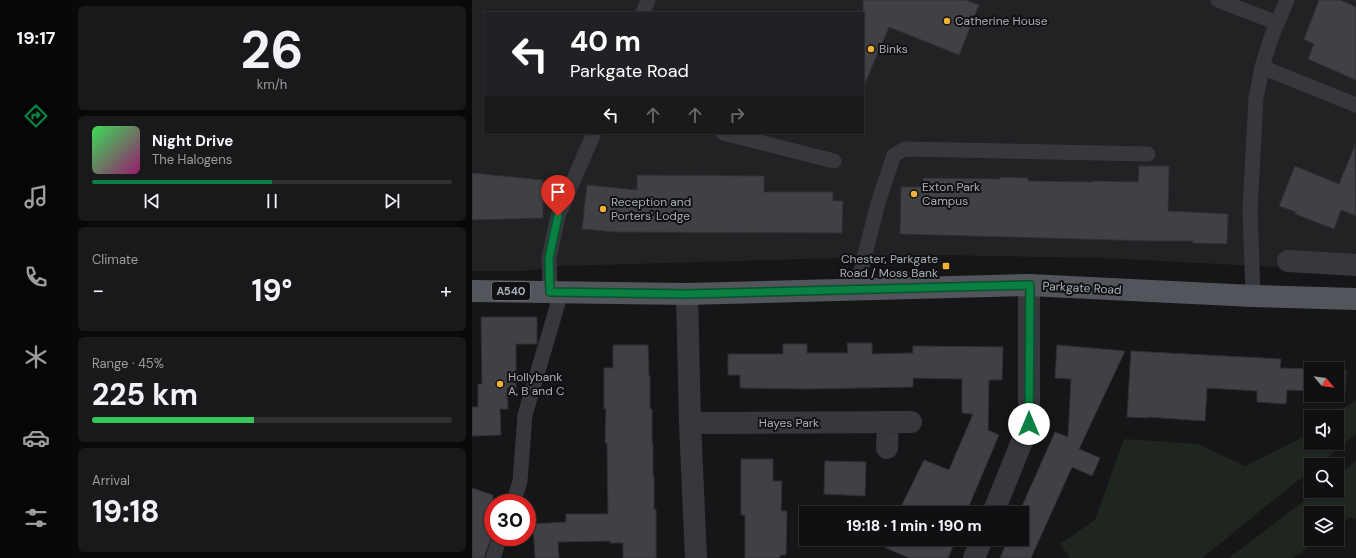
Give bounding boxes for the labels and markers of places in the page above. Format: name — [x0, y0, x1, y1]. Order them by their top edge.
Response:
place label: Catherine House — [955, 13, 1048, 29]
marker: Catherine House — [942, 16, 952, 26]
place label: Binks — [879, 41, 908, 57]
marker: Binks — [866, 44, 876, 54]
pin — [541, 175, 575, 216]
place label: Exton Park Campus — [922, 179, 980, 209]
marker: Exton Park Campus — [909, 189, 919, 199]
place label: Reception and Porters' Lodge — [611, 194, 691, 224]
marker: Reception and Porters' Lodge — [598, 204, 608, 214]
place label: Chester, Parkgate Road / Moss Bank — [840, 251, 938, 281]
marker: Chester, Parkgate Road / Moss Bank — [941, 261, 951, 271]
place label: Hollybank A, B and C — [508, 369, 565, 399]
marker: Hollybank A, B and C — [495, 379, 505, 389]

